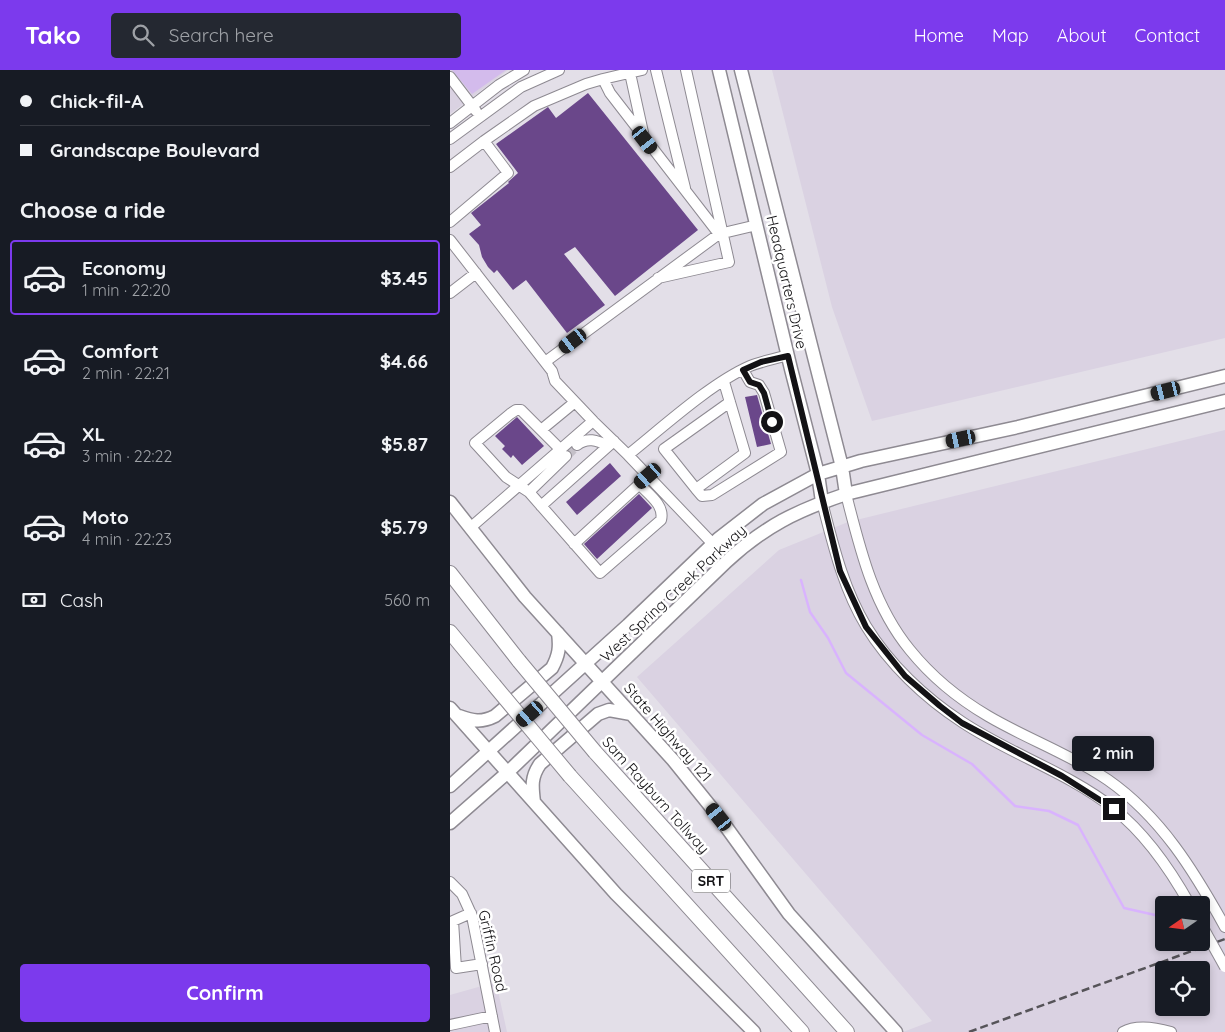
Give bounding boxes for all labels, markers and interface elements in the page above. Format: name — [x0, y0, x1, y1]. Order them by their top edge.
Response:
search box — [111, 13, 461, 58]
text: Tako — [25, 20, 81, 50]
icon: search — [129, 21, 157, 49]
text: Search here — [169, 23, 274, 47]
text: Home — [914, 24, 964, 47]
text: Map — [992, 24, 1029, 47]
text: About — [1057, 24, 1107, 47]
text: Contact — [1135, 24, 1200, 47]
text: Chick-fil-A — [50, 89, 143, 113]
car — [629, 124, 660, 156]
text: Grandscape Boulevard — [50, 138, 260, 162]
text: Choose a ride — [20, 196, 165, 224]
street label: Headquarters Drive — [762, 213, 812, 351]
icon: car — [22, 255, 67, 300]
text: Economy — [82, 256, 166, 280]
text: $3.45 — [380, 266, 428, 290]
text: 1 min · 22:20 — [82, 280, 171, 300]
car — [556, 326, 589, 356]
icon: car — [22, 338, 67, 383]
text: Comfort — [82, 339, 159, 363]
text: $4.66 — [380, 349, 428, 373]
text: 2 min · 22:21 — [82, 363, 170, 383]
car — [1149, 380, 1182, 402]
route start — [761, 411, 783, 433]
icon: car — [22, 421, 67, 466]
text: XL — [82, 422, 105, 446]
car — [944, 429, 977, 449]
text: $5.87 — [381, 432, 428, 456]
text: 3 min · 22:22 — [82, 446, 172, 466]
car — [631, 460, 664, 492]
icon: car — [22, 504, 67, 549]
text: Moto — [82, 505, 129, 529]
text: $5.79 — [381, 515, 428, 539]
street label: West Spring Creek Parkway — [596, 520, 750, 666]
text: 4 min · 22:23 — [82, 529, 172, 549]
icon: cash — [20, 586, 48, 614]
text: Cash — [60, 588, 104, 612]
text: 560 m — [384, 590, 430, 610]
street label: State Highway 121 — [620, 679, 716, 785]
car — [513, 698, 546, 730]
street label: Sam Rayburn Tollway — [598, 732, 714, 858]
callout: 2 min — [1073, 736, 1155, 772]
text: 2 min — [1092, 743, 1134, 763]
route end — [1103, 798, 1125, 820]
car — [703, 801, 734, 833]
road number: SRT — [692, 869, 730, 892]
north arrow — [1155, 896, 1210, 951]
map controls — [1155, 896, 1210, 1016]
street label: Griffin Road — [474, 908, 512, 994]
button: locate — [1155, 961, 1210, 1016]
button: Confirm — [20, 964, 430, 1022]

